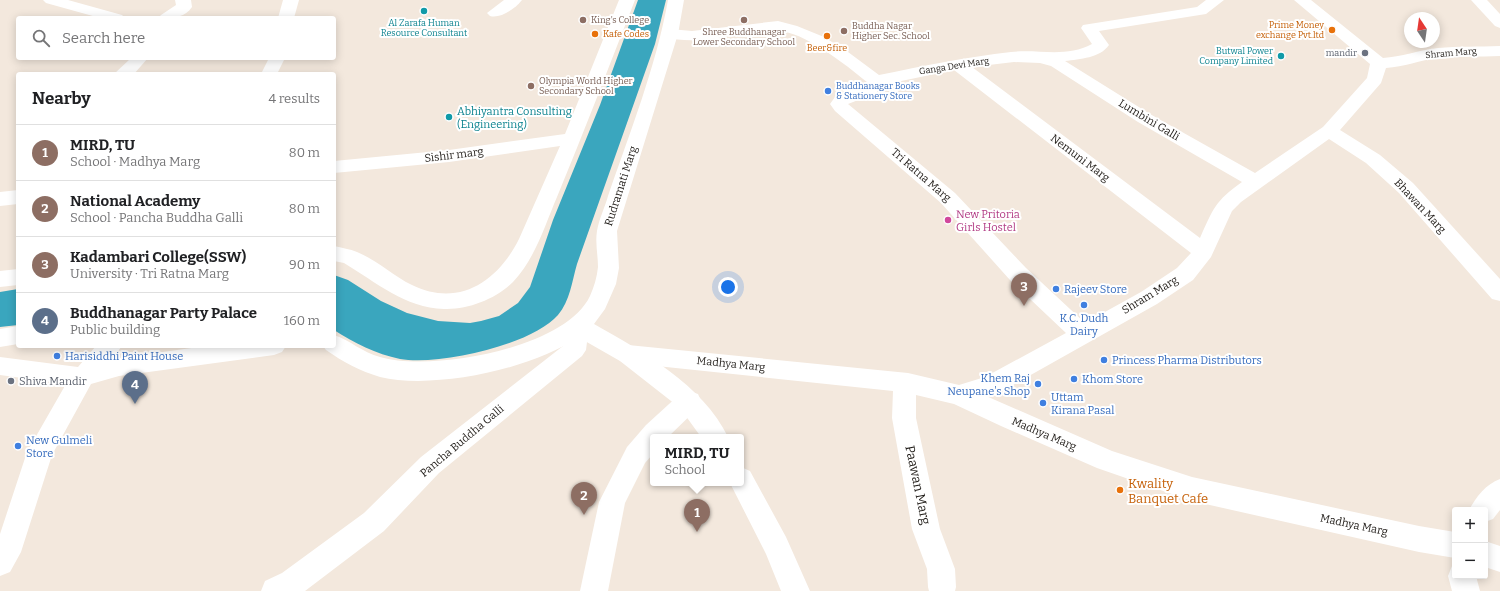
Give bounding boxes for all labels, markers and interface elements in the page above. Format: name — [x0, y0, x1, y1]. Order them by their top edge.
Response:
marker: Al Zarafa Human Resource Consultant — [419, 6, 429, 16]
north arrow — [1404, 12, 1440, 48]
marker: King's College — [578, 15, 588, 25]
place label: King's College — [591, 15, 649, 25]
marker: Shree Buddhanagar Lower Secondary School — [739, 15, 749, 25]
search box — [16, 16, 336, 60]
place label: Al Zarafa Human Resource Consultant — [381, 18, 468, 38]
place label: Prime Money exchange Pvt.ltd — [1256, 20, 1325, 40]
place label: Buddha Nagar Higher Sec. School — [852, 21, 930, 41]
marker: Prime Money exchange Pvt.ltd — [1327, 25, 1337, 35]
marker: Buddha Nagar Higher Sec. School — [839, 26, 849, 36]
icon: search — [30, 27, 52, 49]
place label: Shree Buddhanagar Lower Secondary School — [693, 27, 795, 47]
text: Search here — [62, 29, 145, 47]
marker: Kafe Codes — [590, 29, 600, 39]
place label: Kafe Codes — [603, 29, 649, 39]
marker: Beer&fire — [822, 31, 832, 41]
place label: Beer&fire — [807, 43, 847, 53]
place label: Butwal Power Company Limited — [1199, 46, 1274, 66]
street label: Shram Marg — [1425, 46, 1477, 60]
place label: mandir — [1326, 48, 1357, 58]
marker: mandir — [1360, 48, 1370, 58]
marker: Butwal Power Company Limited — [1276, 51, 1286, 61]
street label: Ganga Devi Marg — [918, 56, 990, 76]
place label: Olympia World Higher Secondary School — [539, 76, 633, 96]
marker: Olympia World Higher Secondary School — [526, 81, 536, 91]
place label: Buddhanagar Books & Stationery Store — [836, 81, 920, 101]
marker: Buddhanagar Books & Stationery Store — [823, 86, 833, 96]
text: Nearby — [32, 88, 91, 109]
text: 4 results — [268, 91, 320, 106]
street label: Lumbini Galli — [1116, 97, 1182, 144]
place label: Abhiyantra Consulting (Engineering) — [457, 105, 572, 131]
marker: Abhiyantra Consulting (Engineering) — [444, 112, 454, 122]
street label: Nemuni Marg — [1048, 132, 1112, 184]
text: MIRD, TU — [70, 136, 135, 154]
street label: Rudramati Marg — [602, 144, 640, 228]
text: 1 — [42, 145, 48, 160]
text: 80 m — [289, 145, 320, 160]
street label: Sishir marg — [424, 145, 484, 165]
street label: Tri Ratna Marg — [888, 145, 954, 205]
text: School · Madhya Marg — [70, 154, 200, 169]
street label: Bhawan Marg — [1391, 176, 1449, 236]
text: National Academy — [70, 192, 200, 210]
text: 2 — [41, 201, 49, 216]
text: 80 m — [289, 201, 320, 216]
place label: New Pritoria Girls Hostel — [956, 208, 1020, 234]
text: School · Pancha Buddha Galli — [70, 210, 243, 225]
marker: New Pritoria Girls Hostel — [943, 215, 953, 225]
text: Kadambari College(SSW) — [70, 248, 246, 266]
text: 3 — [41, 257, 49, 272]
text: 90 m — [289, 257, 320, 272]
text: University · Tri Ratna Marg — [70, 266, 229, 281]
pin: 3 — [1011, 273, 1037, 306]
street label: Shram Marg — [1120, 273, 1180, 317]
your location — [718, 277, 738, 297]
place label: Rajeev Store — [1064, 283, 1127, 296]
marker: Rajeev Store — [1051, 284, 1061, 294]
marker: K.C. Dudh Dairy — [1079, 300, 1089, 310]
text: Buddhanagar Party Palace — [70, 304, 257, 322]
place label: K.C. Dudh Dairy — [1060, 312, 1109, 338]
text: 4 — [41, 313, 49, 328]
text: 160 m — [284, 313, 320, 328]
text: Public building — [70, 322, 160, 337]
place label: Harisiddhi Paint House — [65, 350, 183, 363]
marker: Harisiddhi Paint House — [52, 351, 62, 361]
street label: Madhya Marg — [696, 354, 766, 374]
place label: Princess Pharma Distributors — [1112, 354, 1262, 367]
marker: Princess Pharma Distributors — [1099, 355, 1109, 365]
pin: 4 — [122, 371, 148, 404]
place label: Khem Raj Neupane's Shop — [947, 372, 1030, 398]
place label: Khom Store — [1082, 373, 1143, 386]
marker: Khom Store — [1069, 374, 1079, 384]
place label: Shiva Mandir — [19, 375, 87, 388]
marker: Shiva Mandir — [6, 376, 16, 386]
marker: Khem Raj Neupane's Shop — [1033, 379, 1043, 389]
place label: Uttam Kirana Pasal — [1051, 391, 1114, 417]
marker: Uttam Kirana Pasal — [1038, 398, 1048, 408]
street label: Pancha Buddha Galli — [418, 402, 507, 480]
street label: Madhya Marg — [1010, 415, 1078, 453]
place label: New Gulmeli Store — [26, 434, 93, 460]
popup — [650, 434, 744, 486]
marker: New Gulmeli Store — [13, 441, 23, 451]
text: MIRD, TU — [664, 444, 730, 462]
street label: Paawan Marg — [902, 444, 934, 526]
text: School — [664, 462, 705, 477]
place label: Kwality Banquet Cafe — [1128, 476, 1208, 506]
pin: 2 — [571, 482, 597, 515]
marker: Kwality Banquet Cafe — [1115, 485, 1125, 495]
pin: 1 — [684, 499, 710, 532]
map controls — [1452, 507, 1488, 579]
button: + — [1452, 507, 1488, 543]
street label: Madhya Marg — [1319, 511, 1389, 539]
button: − — [1452, 543, 1488, 579]

